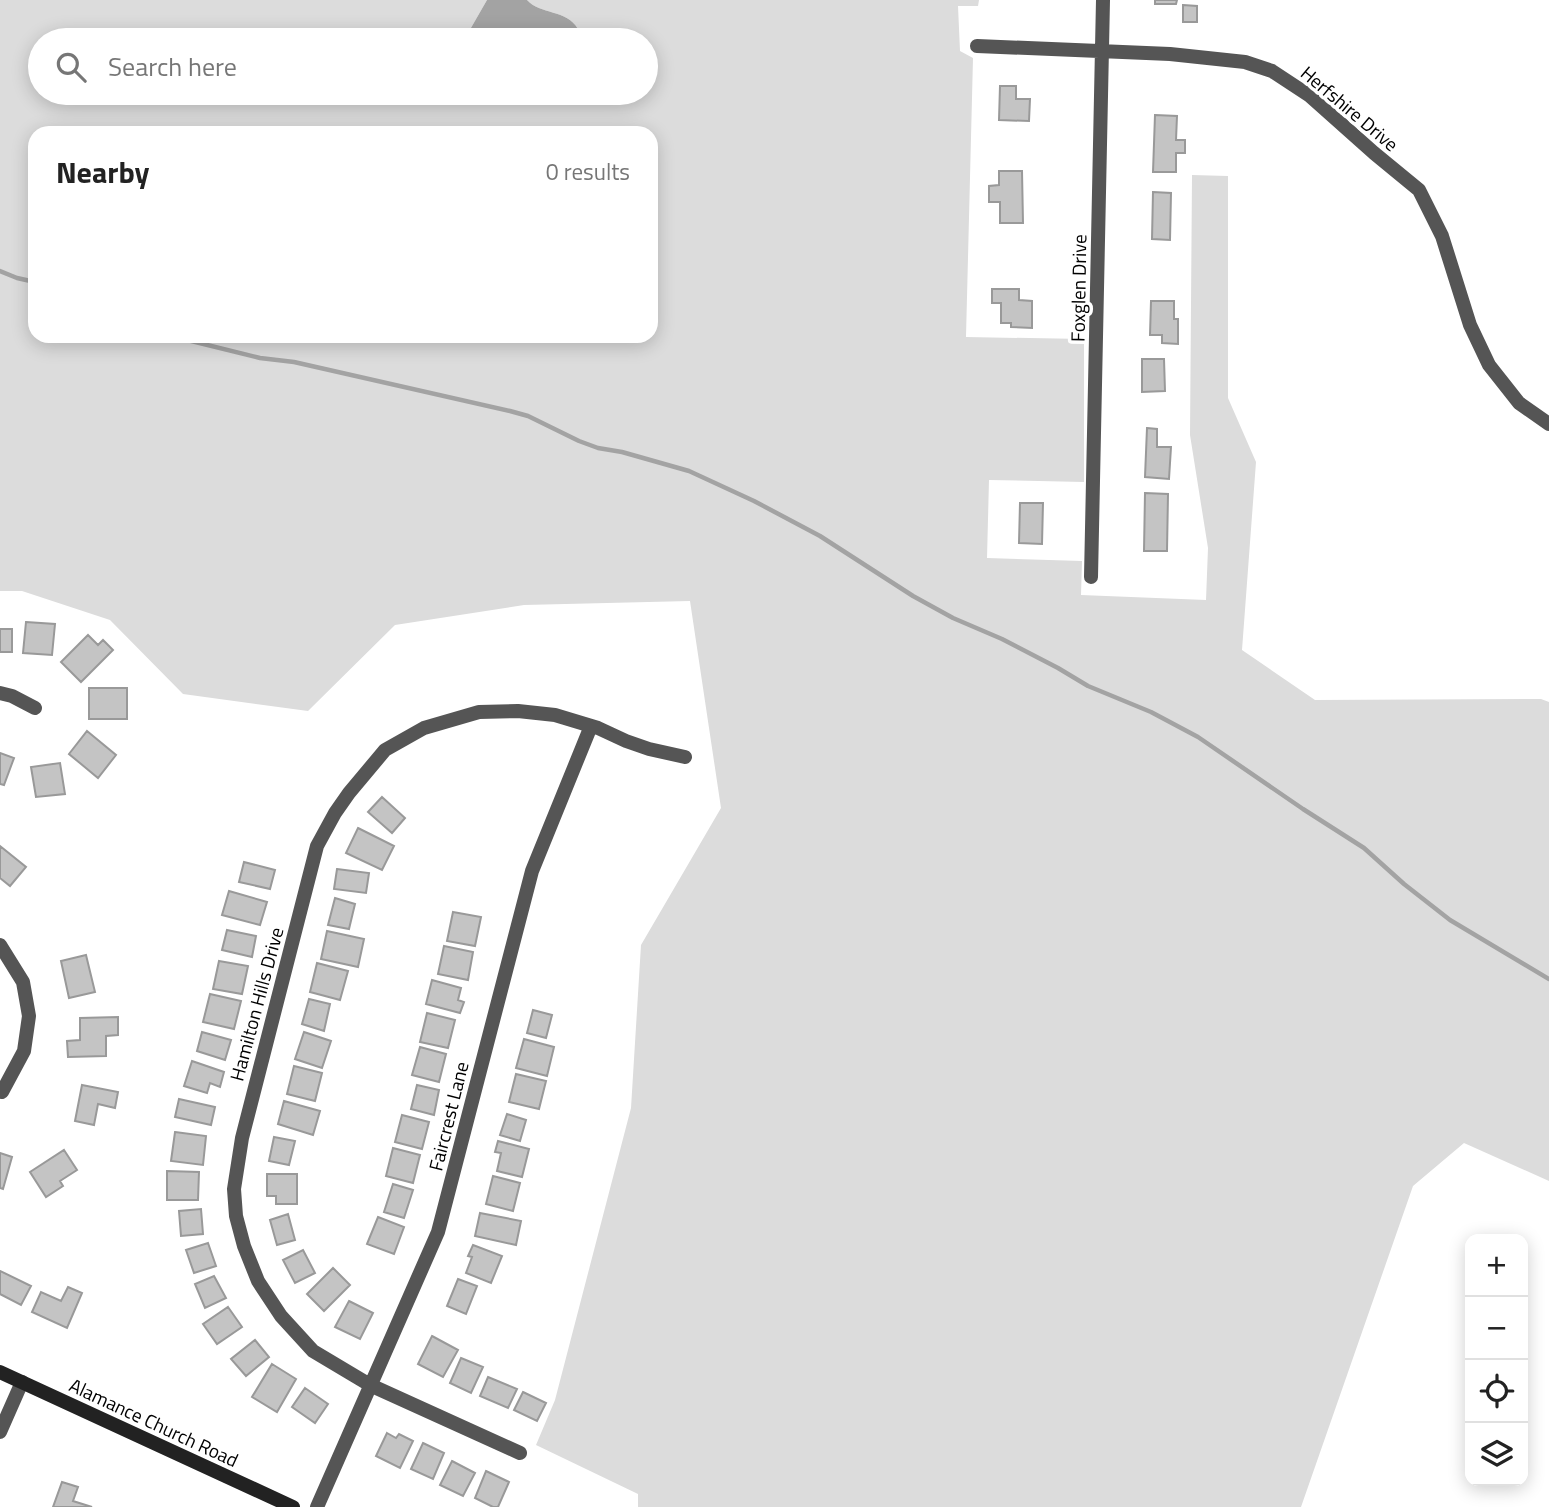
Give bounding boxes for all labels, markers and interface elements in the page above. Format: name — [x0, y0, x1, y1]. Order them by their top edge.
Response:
search box — [28, 28, 658, 105]
text: Search here — [108, 47, 237, 86]
icon: search — [52, 48, 90, 86]
street label: Herfshire Drive — [1295, 58, 1405, 158]
text: Nearby — [56, 149, 149, 195]
text: 0 results — [546, 154, 630, 189]
street label: Foxglen Drive — [1063, 234, 1093, 342]
street label: Hamilton Hills Drive — [222, 924, 290, 1084]
street label: Faircrest Lane — [420, 1058, 476, 1174]
map controls — [1465, 1234, 1528, 1486]
button: + — [1465, 1234, 1528, 1297]
button: − — [1465, 1297, 1528, 1360]
button: locate — [1465, 1360, 1528, 1423]
street label: Alamance Church Road — [65, 1370, 243, 1474]
button: layers — [1465, 1423, 1528, 1486]

